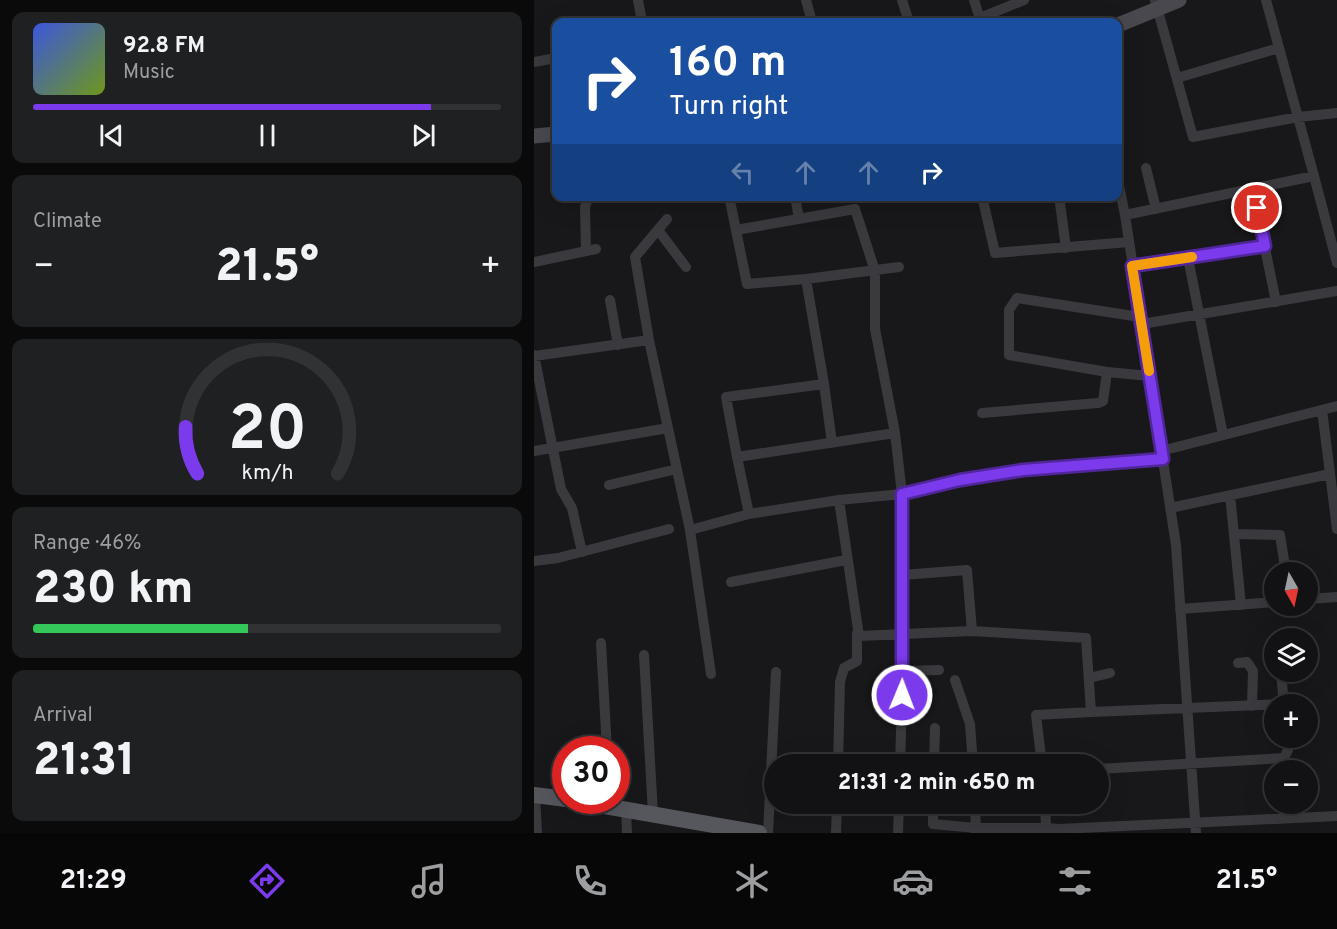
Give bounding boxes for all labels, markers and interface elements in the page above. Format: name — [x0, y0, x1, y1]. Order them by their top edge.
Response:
text: 92.8 FM — [123, 33, 205, 60]
text: 160 m — [669, 38, 787, 91]
icon: right — [570, 42, 648, 120]
text: Music — [123, 60, 175, 86]
text: Turn right — [669, 90, 788, 124]
icon: previous — [95, 119, 128, 152]
icon: pause — [251, 119, 284, 152]
icon: next — [407, 119, 440, 152]
icon: left — [726, 156, 759, 189]
icon: ahead — [789, 156, 822, 189]
icon: ahead — [852, 156, 885, 189]
icon: right — [915, 156, 948, 189]
pin — [1231, 182, 1282, 233]
icon: arrive — [1240, 191, 1273, 224]
text: Climate — [33, 209, 102, 235]
text: 21.5° — [215, 240, 319, 297]
text: − — [33, 247, 54, 289]
text: + — [480, 247, 501, 289]
text: 20 — [227, 393, 307, 472]
text: km/h — [241, 460, 293, 487]
text: Range · 46% — [33, 531, 142, 557]
text: 230 km — [33, 562, 193, 619]
north arrow — [1264, 562, 1318, 616]
map controls — [1264, 562, 1318, 814]
button: layers — [1264, 628, 1318, 682]
position arrow — [870, 663, 934, 727]
button: + — [1264, 694, 1318, 748]
text: Arrival — [33, 703, 93, 729]
text: 21:31 — [33, 734, 135, 791]
speed limit sign: 30 — [552, 736, 630, 814]
button: − — [1264, 760, 1318, 814]
text: 21:31 · 2 min · 650 m — [838, 770, 1035, 797]
icon: directions — [246, 860, 288, 902]
icon: music — [408, 860, 450, 902]
icon: phone — [569, 860, 611, 902]
icon: climate — [731, 860, 773, 902]
icon: car — [892, 860, 934, 902]
icon: filters — [1054, 860, 1096, 902]
text: 21:29 — [60, 864, 127, 898]
text: 21.5° — [1215, 864, 1277, 898]

